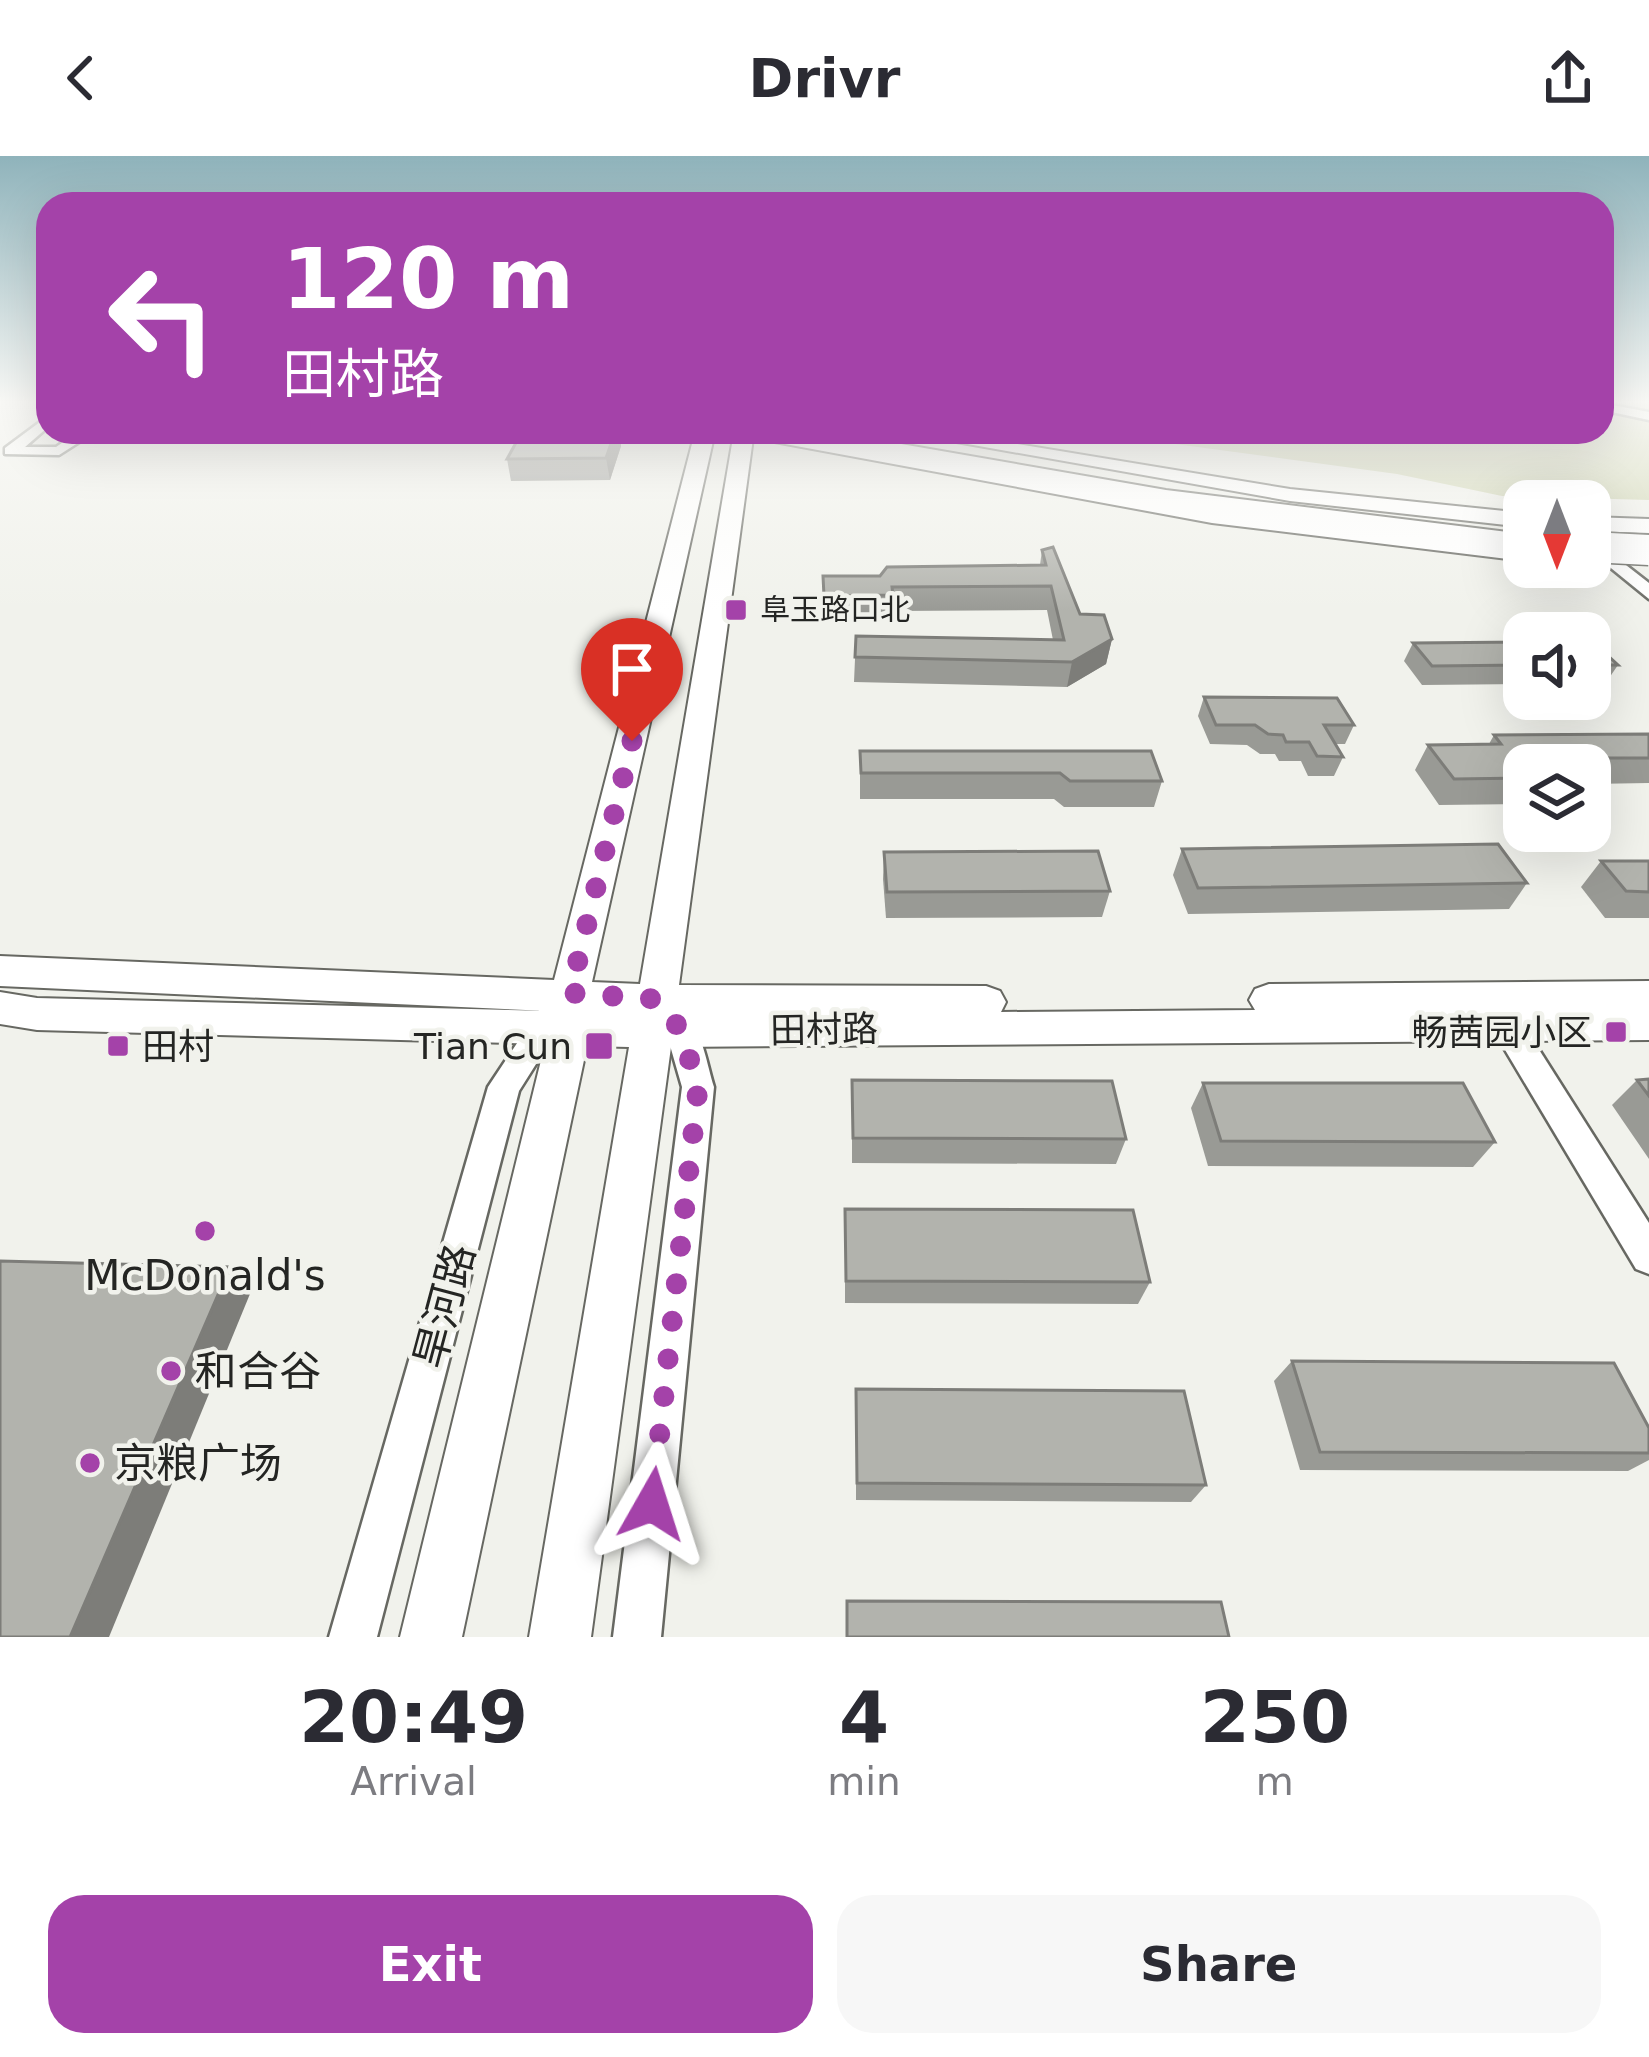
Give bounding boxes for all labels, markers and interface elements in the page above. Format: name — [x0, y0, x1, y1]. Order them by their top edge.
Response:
icon: back — [48, 45, 114, 111]
icon: share — [1535, 45, 1601, 111]
text: Drivr — [749, 47, 900, 110]
text: 120 m — [282, 230, 574, 328]
icon: left — [84, 240, 240, 396]
text: 田村路 — [282, 343, 444, 406]
north arrow — [1503, 480, 1611, 588]
map controls — [1503, 480, 1611, 852]
place label: 阜玉路口北 — [760, 592, 910, 627]
marker: 阜玉路口北 — [723, 597, 749, 623]
button: sound — [1503, 612, 1611, 720]
pin — [581, 618, 683, 741]
icon: arrive — [599, 636, 665, 702]
button: layers — [1503, 744, 1611, 852]
street label: 田村路 — [770, 1008, 878, 1051]
place label: 畅茜园小区 — [1412, 1012, 1592, 1053]
marker: 畅茜园小区 — [1603, 1019, 1629, 1045]
place label: 田村 — [142, 1026, 214, 1067]
place label: Tian Cun — [413, 1026, 572, 1067]
marker: Tian Cun — [583, 1030, 615, 1062]
marker: 田村 — [105, 1033, 131, 1059]
marker: McDonald's — [192, 1218, 218, 1244]
street label: 旱河路 — [405, 1239, 484, 1373]
place label: McDonald's — [84, 1251, 326, 1300]
place label: 和合谷 — [195, 1347, 321, 1396]
marker: 和合谷 — [158, 1358, 184, 1384]
place label: 京粮广场 — [114, 1439, 282, 1488]
position arrow — [589, 1441, 715, 1567]
marker: 京粮广场 — [77, 1450, 103, 1476]
text: 20:49 — [299, 1675, 528, 1759]
text: 4 — [839, 1675, 889, 1759]
text: 250 — [1200, 1675, 1350, 1759]
text: Arrival — [350, 1759, 477, 1804]
text: min — [827, 1759, 901, 1804]
text: m — [1256, 1759, 1294, 1804]
button: Exit — [48, 1895, 813, 2033]
button: Share — [837, 1895, 1601, 2033]

